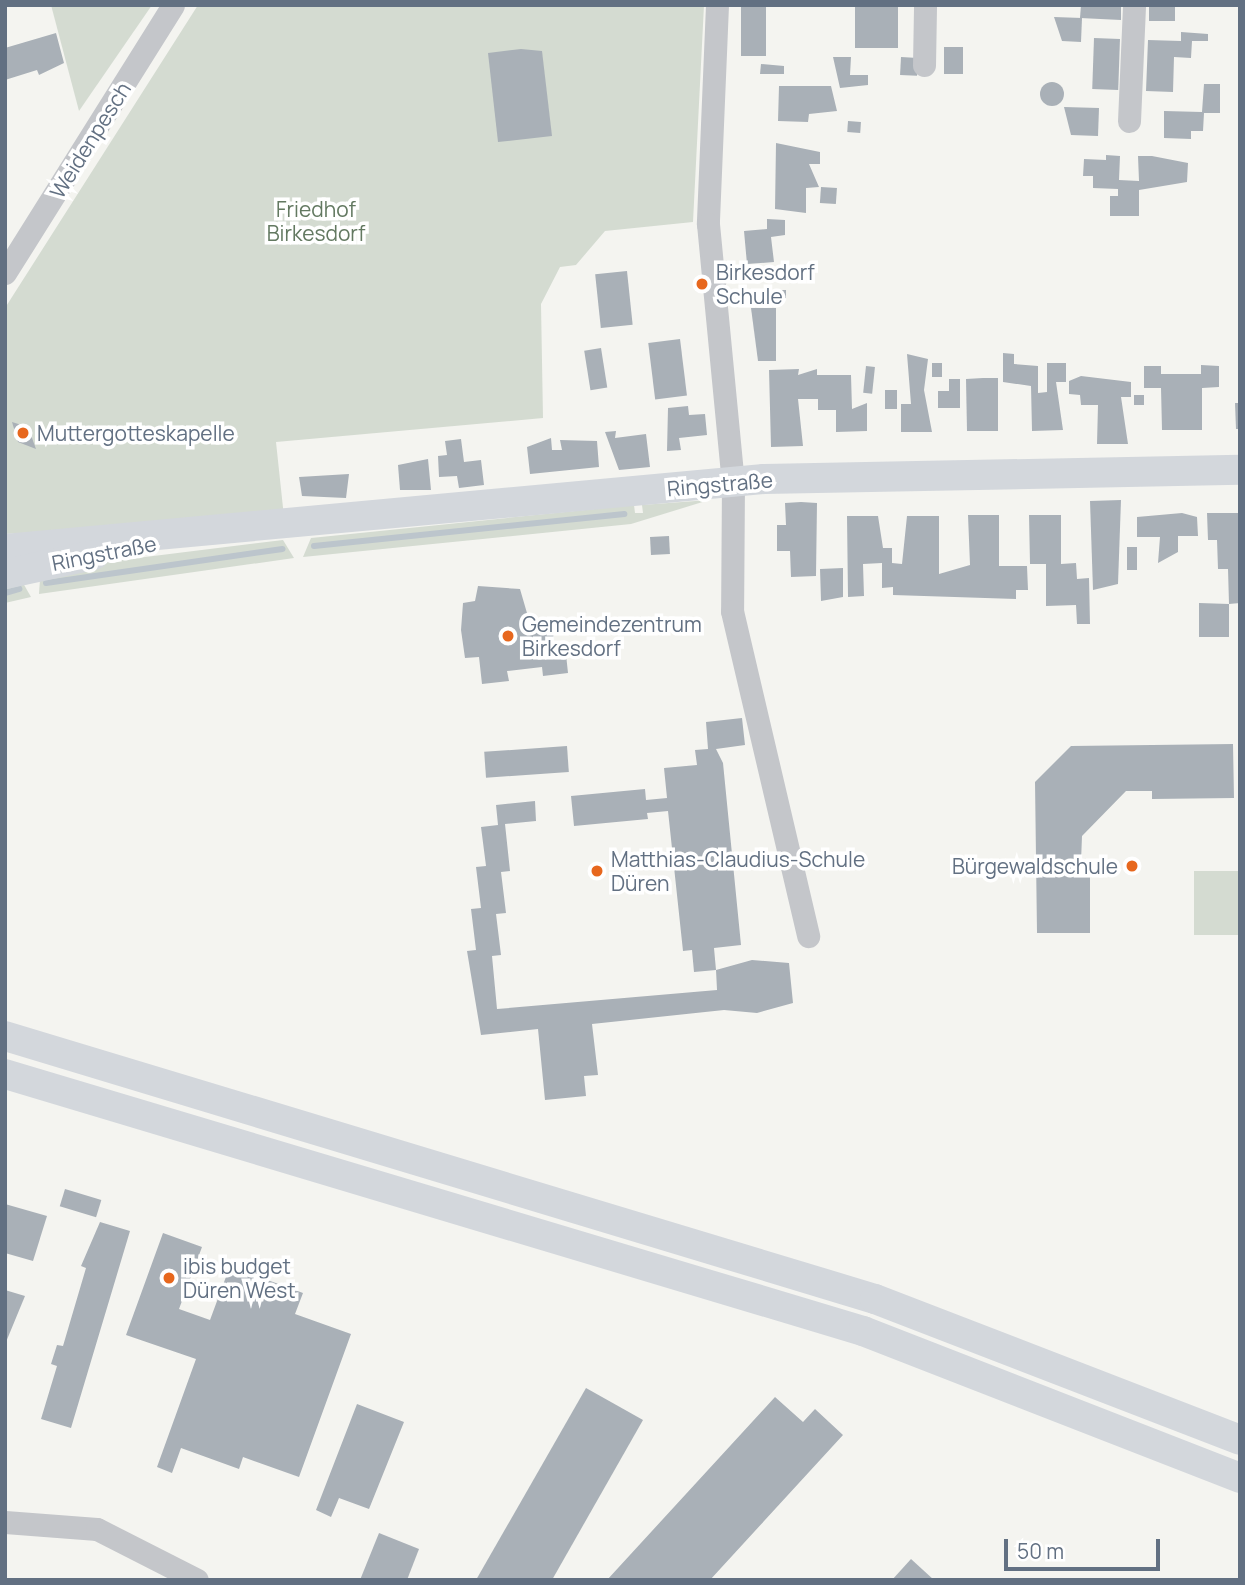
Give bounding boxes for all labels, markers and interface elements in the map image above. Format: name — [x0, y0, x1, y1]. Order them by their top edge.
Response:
street label: Weidenpesch — [44, 77, 136, 203]
park label: Friedhof Birkesdorf — [267, 196, 365, 246]
place label: Birkesdorf Schule — [716, 259, 815, 309]
marker: Birkesdorf Schule — [694, 276, 710, 292]
place label: Muttergotteskapelle — [37, 420, 235, 446]
marker: Muttergotteskapelle — [15, 425, 31, 441]
street label: Ringstraße — [666, 467, 774, 501]
street label: Ringstraße — [49, 531, 159, 575]
place label: Gemeindezentrum Birkesdorf — [522, 611, 702, 661]
marker: Gemeindezentrum Birkesdorf — [500, 628, 516, 644]
place label: Matthias-Claudius-Schule Düren — [611, 846, 865, 896]
place label: Bürgewaldschule — [952, 853, 1118, 879]
marker: Bürgewaldschule — [1124, 858, 1140, 874]
marker: Matthias-Claudius-Schule Düren — [589, 863, 605, 879]
place label: ibis budget Düren West — [183, 1253, 296, 1303]
marker: ibis budget Düren West — [161, 1270, 177, 1286]
scale bar — [1007, 1526, 1163, 1570]
text: 50 m — [1017, 1537, 1064, 1565]

